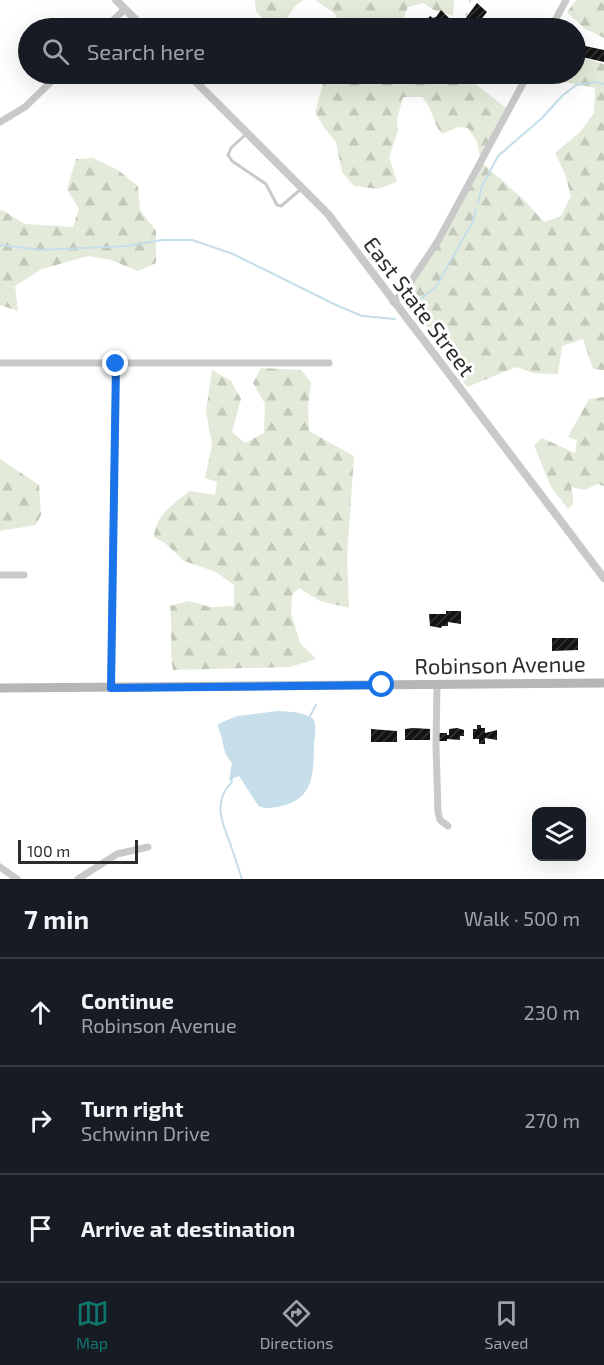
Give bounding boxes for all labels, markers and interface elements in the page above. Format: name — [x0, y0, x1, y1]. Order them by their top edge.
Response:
search box — [18, 18, 586, 84]
icon: search — [39, 35, 72, 68]
text: Search here — [87, 38, 205, 64]
street label: East State Street — [359, 231, 481, 381]
route end — [102, 350, 128, 376]
street label: Robinson Avenue — [414, 650, 586, 678]
route start — [368, 671, 394, 697]
map controls — [532, 807, 586, 861]
button: layers — [532, 807, 586, 861]
scale bar — [18, 837, 138, 864]
text: 100 m — [27, 841, 70, 860]
text: 7 min — [24, 903, 89, 934]
text: Walk · 500 m — [464, 906, 580, 930]
text: Continue — [81, 987, 174, 1013]
icon: ahead — [24, 996, 57, 1029]
text: 230 m — [524, 1000, 580, 1024]
text: Robinson Avenue — [81, 1013, 237, 1037]
text: Turn right — [81, 1095, 183, 1121]
icon: right — [24, 1104, 57, 1137]
text: 270 m — [524, 1108, 580, 1132]
text: Schwinn Drive — [81, 1121, 210, 1145]
icon: arrive — [24, 1212, 57, 1245]
text: Arrive at destination — [81, 1215, 295, 1241]
tab: Map — [76, 1297, 109, 1352]
tab: Directions — [260, 1297, 333, 1352]
tab: Saved — [485, 1297, 528, 1352]

